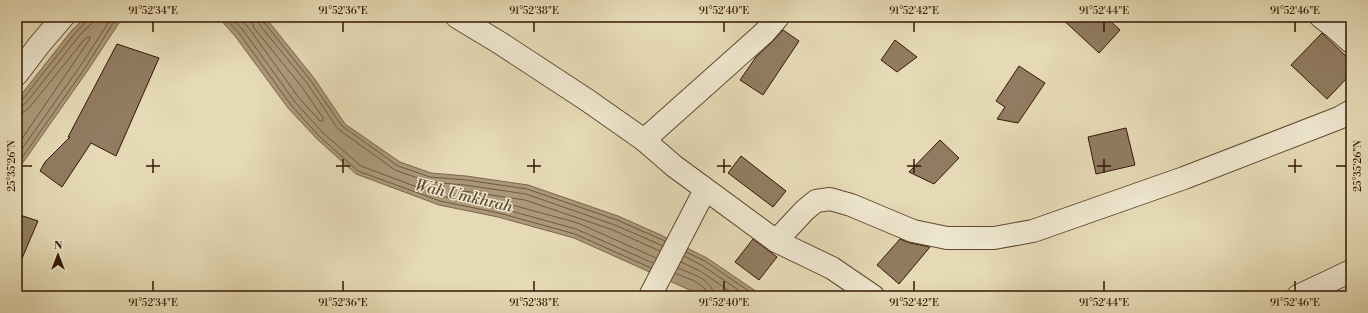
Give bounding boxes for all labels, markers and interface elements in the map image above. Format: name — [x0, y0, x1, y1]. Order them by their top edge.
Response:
text: 91°52'34"E — [128, 5, 178, 17]
text: 91°52'36"E — [318, 5, 368, 17]
text: 91°52'38"E — [509, 5, 559, 17]
text: 91°52'40"E — [699, 5, 749, 17]
text: 91°52'42"E — [889, 5, 939, 17]
text: 91°52'44"E — [1079, 5, 1129, 17]
text: 91°52'46"E — [1270, 5, 1320, 17]
text: 25°35'26"N — [6, 140, 18, 192]
text: 25°35'26"N — [1352, 140, 1364, 192]
water label: Wah Umkhrah — [413, 175, 515, 217]
north arrow — [38, 235, 78, 275]
text: N — [54, 239, 63, 253]
text: 91°52'34"E — [128, 297, 178, 309]
text: 91°52'36"E — [318, 297, 368, 309]
text: 91°52'38"E — [509, 297, 559, 309]
text: 91°52'40"E — [699, 297, 749, 309]
text: 91°52'42"E — [889, 297, 939, 309]
text: 91°52'44"E — [1079, 297, 1129, 309]
text: 91°52'46"E — [1270, 297, 1320, 309]

